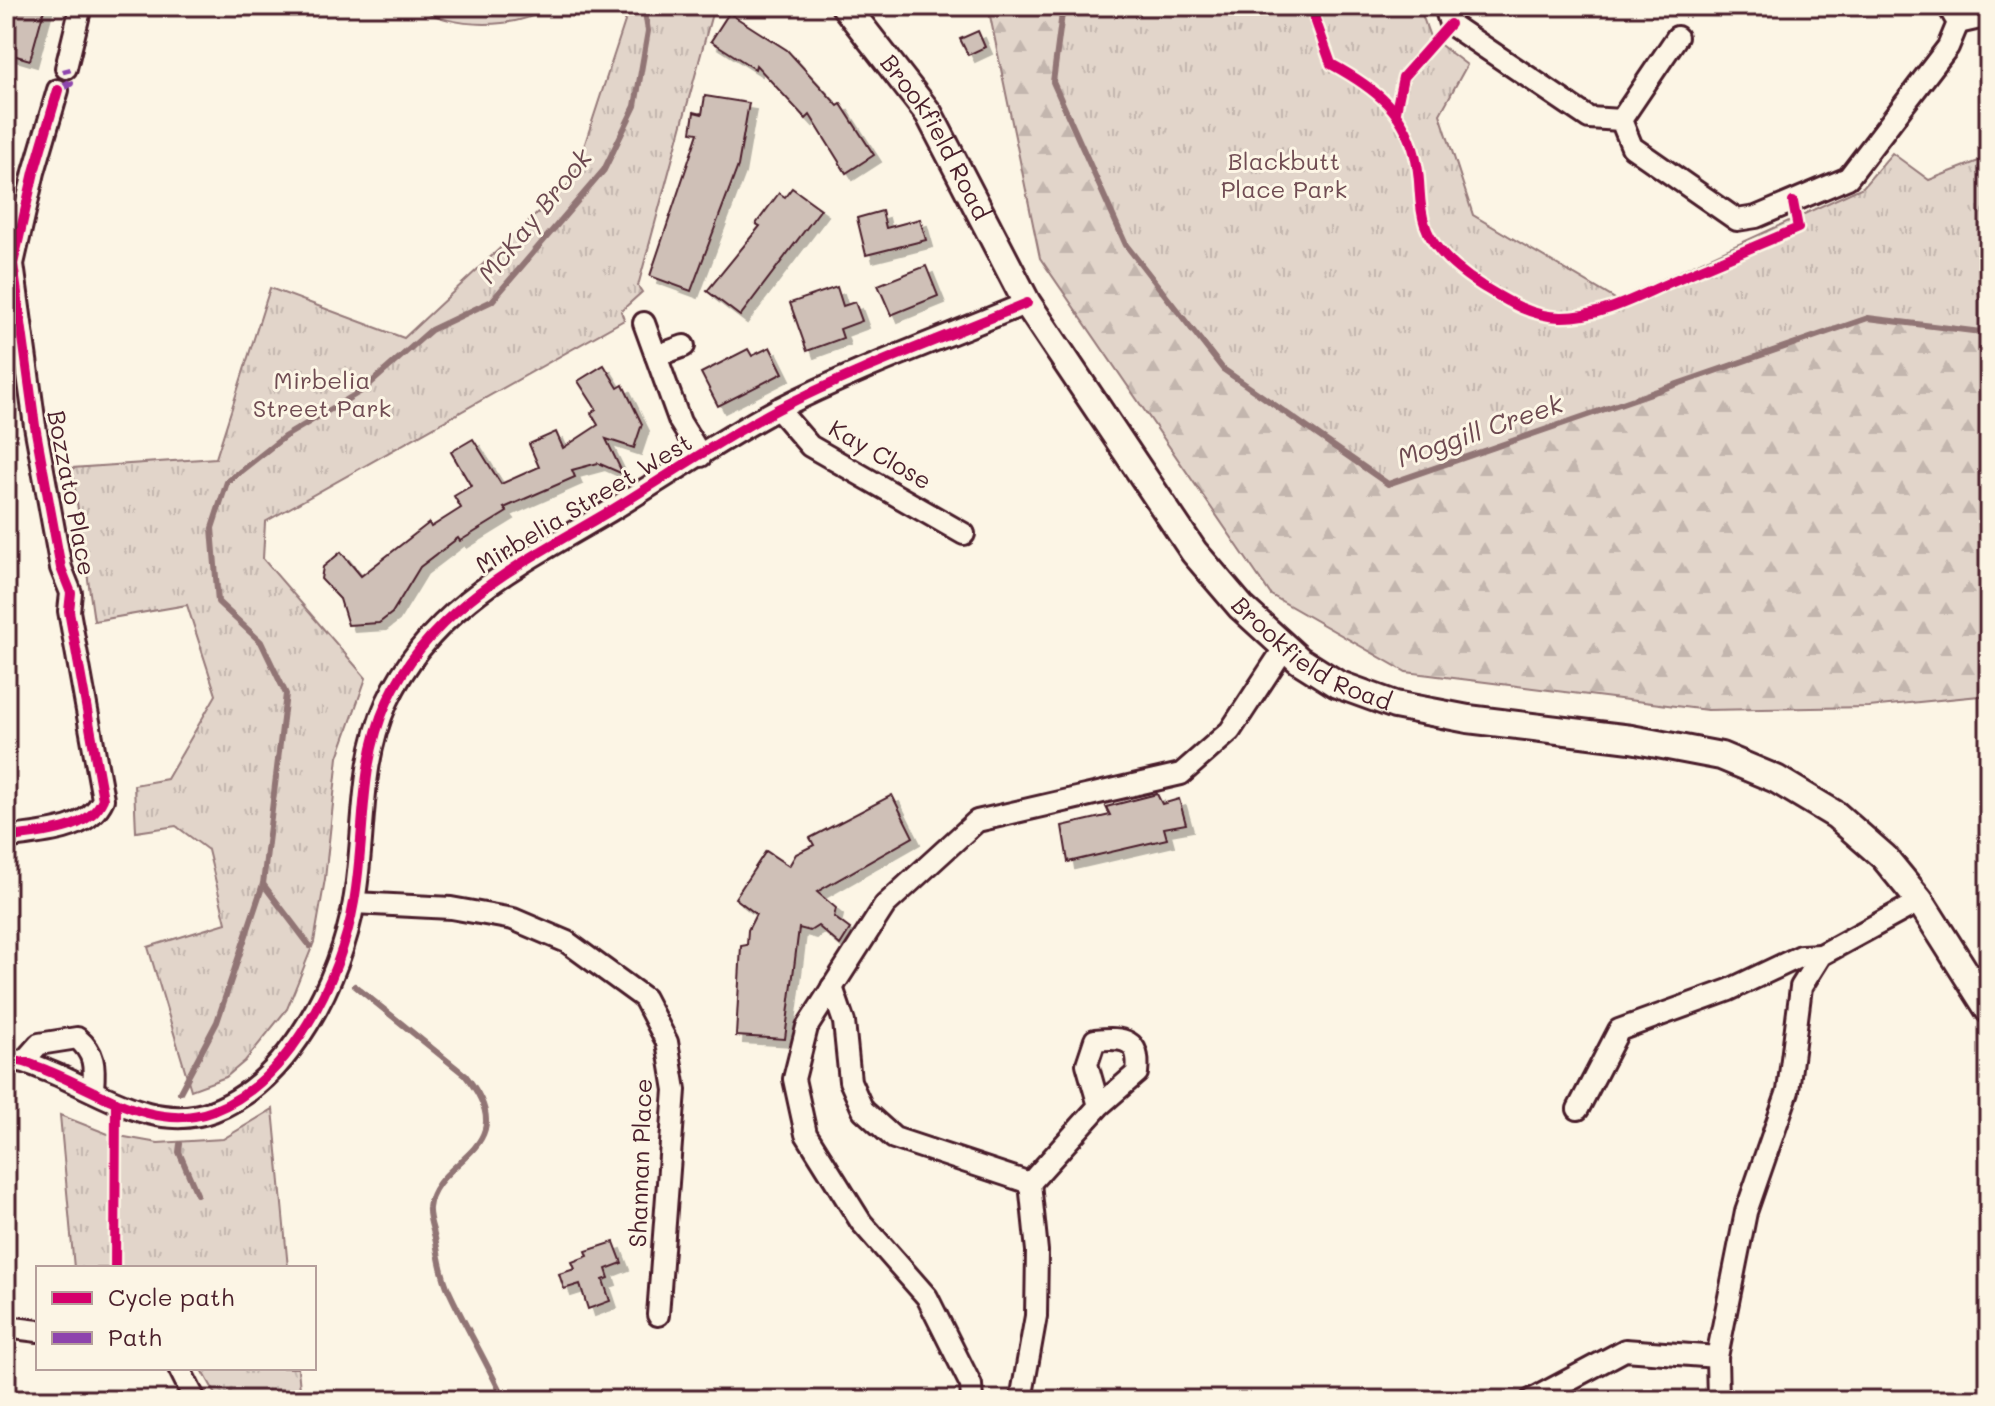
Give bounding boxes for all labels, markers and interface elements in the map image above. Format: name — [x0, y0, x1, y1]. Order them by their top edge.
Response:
street label: Brookfield Road — [874, 47, 998, 225]
water label: McKay Brook — [469, 140, 600, 290]
park label: Blackbutt Place Park — [1221, 145, 1347, 204]
park label: Mirbelia Street Park — [253, 364, 391, 423]
water label: Moggill Creek — [1392, 385, 1568, 474]
street label: Bozzato Place — [41, 407, 104, 578]
street label: Kay Close — [824, 412, 938, 496]
street label: Mirbelia Street West — [469, 426, 697, 580]
street label: Brookfield Road — [1225, 590, 1396, 717]
street label: Shannan Place — [621, 1078, 658, 1248]
legend — [36, 1266, 316, 1370]
text: Cycle path — [108, 1281, 234, 1312]
text: Path — [108, 1321, 162, 1352]

